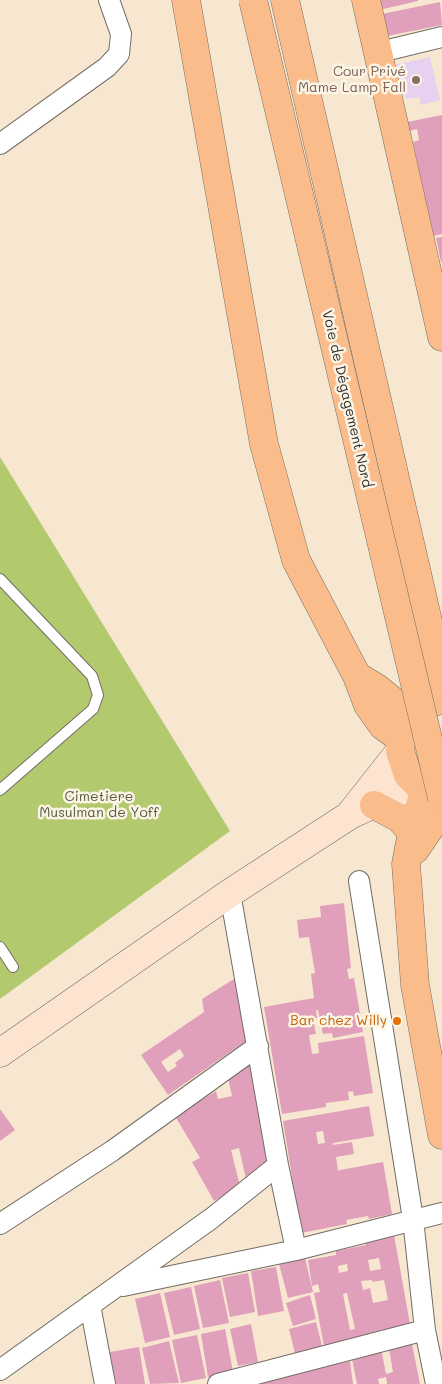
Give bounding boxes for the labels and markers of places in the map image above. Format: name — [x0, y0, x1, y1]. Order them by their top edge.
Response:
place label: Cour Privé Mame Lamp Fall — [298, 64, 406, 96]
marker: Cour Privé Mame Lamp Fall — [410, 74, 422, 86]
place label: Bar chez Willy — [290, 1013, 387, 1029]
marker: Bar chez Willy — [391, 1015, 403, 1027]

